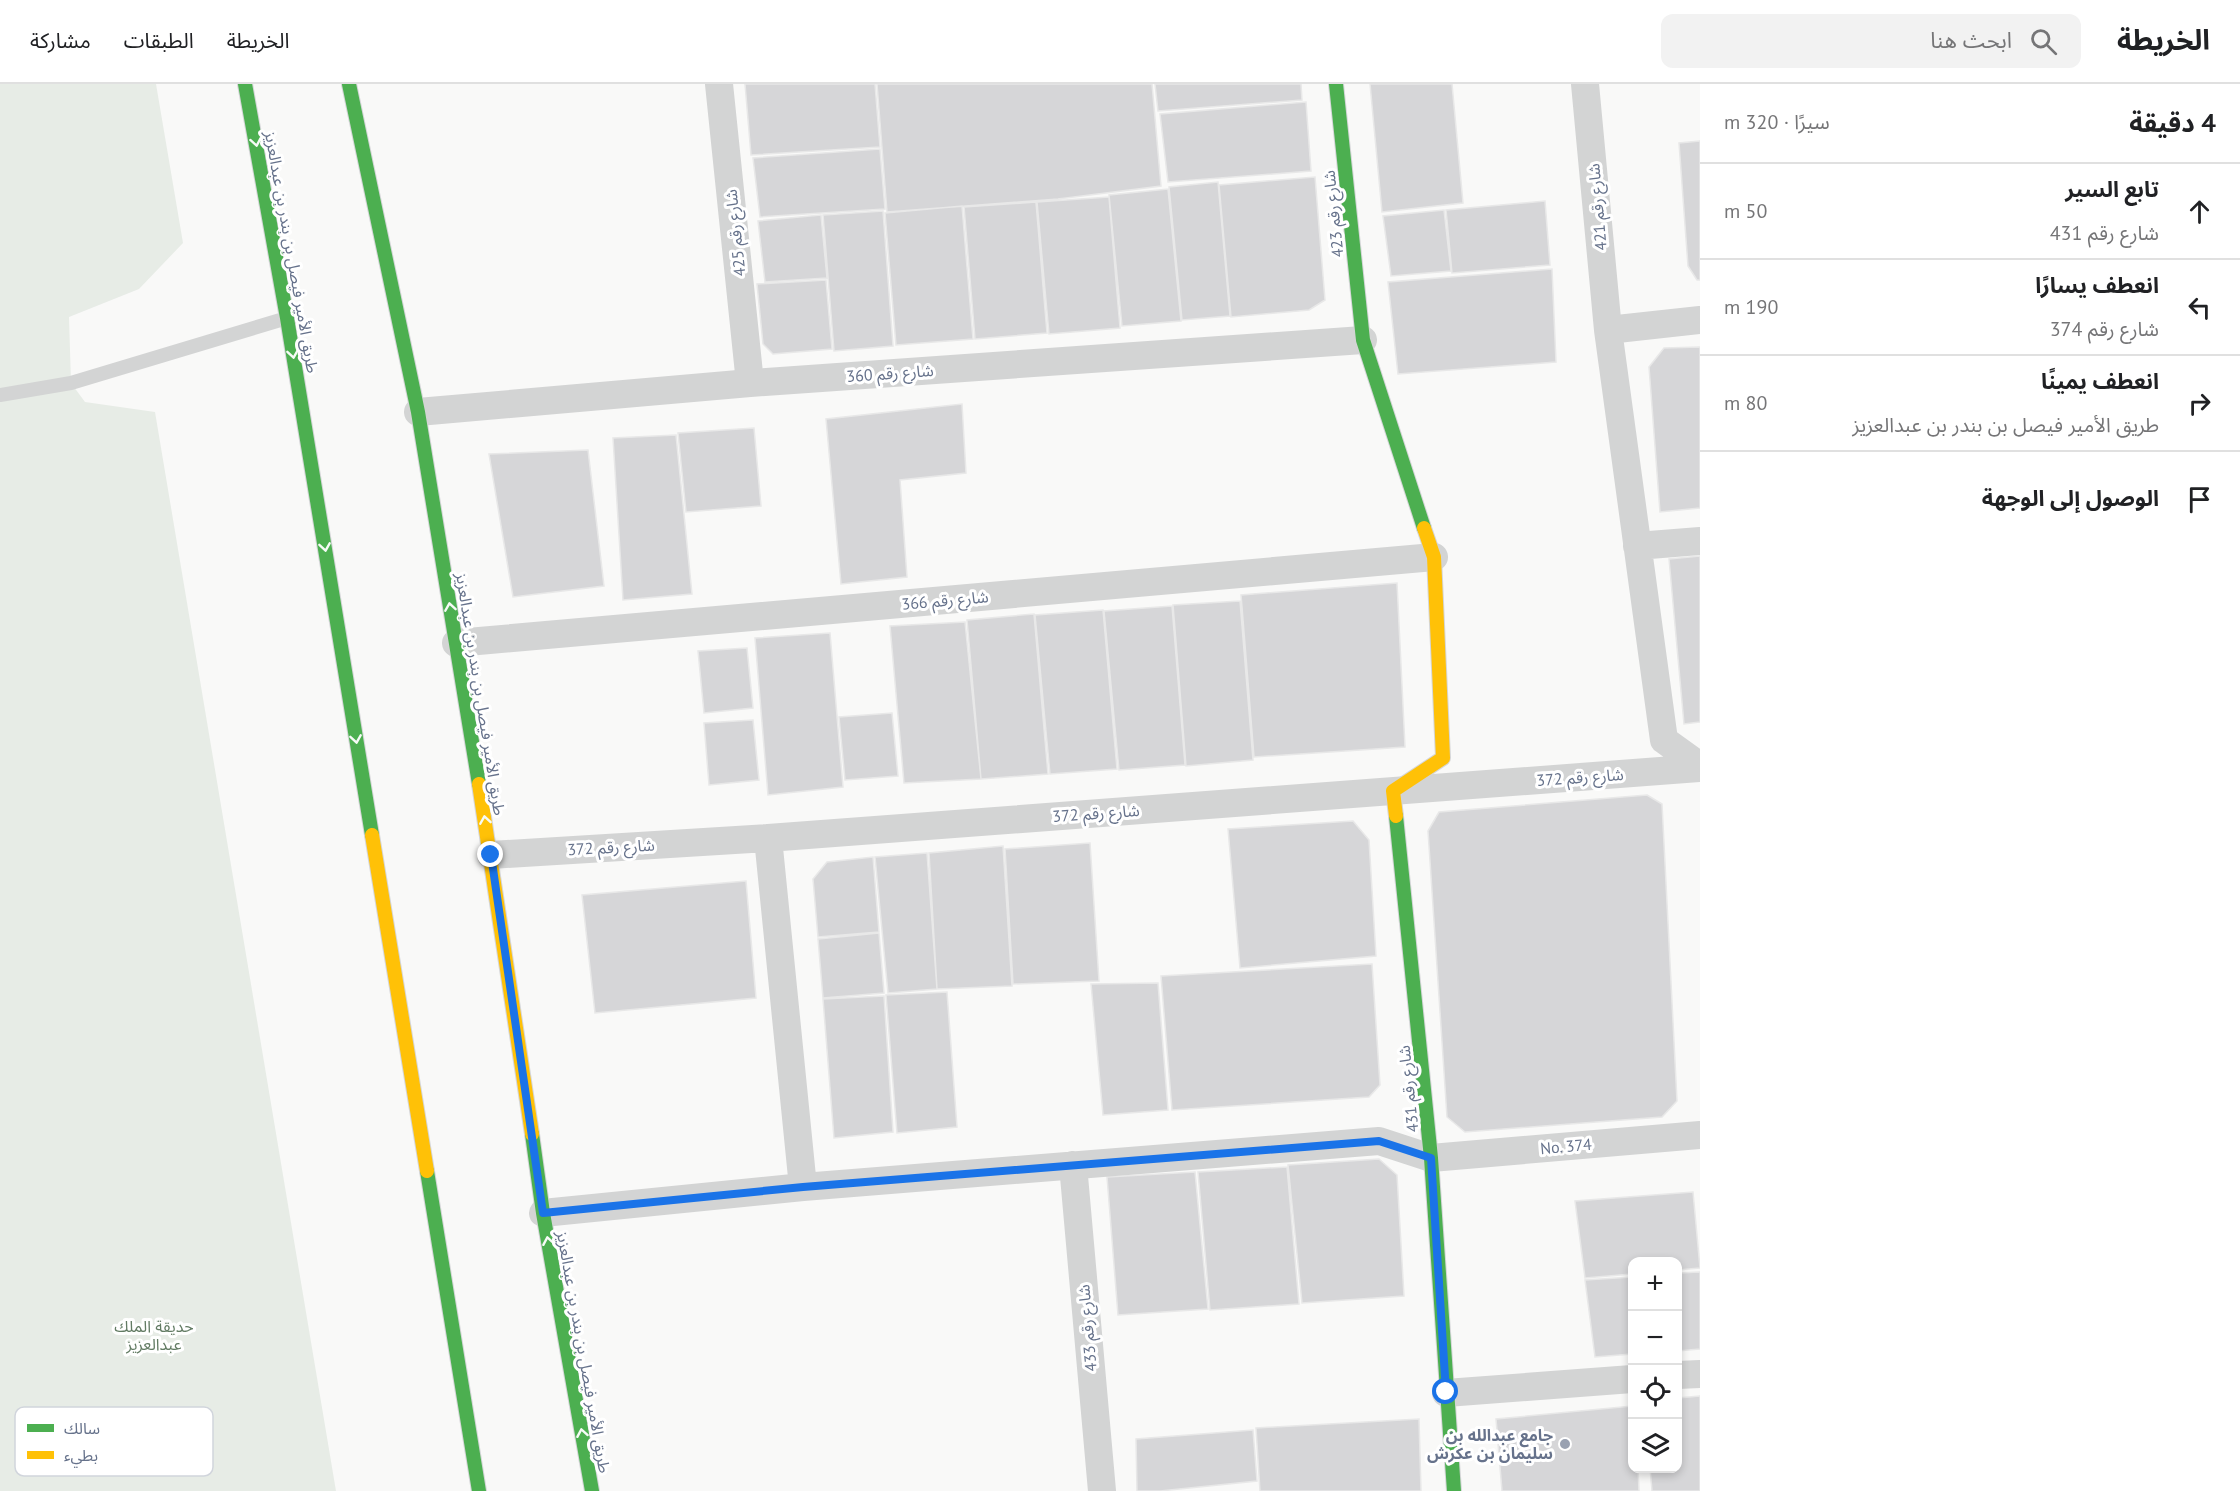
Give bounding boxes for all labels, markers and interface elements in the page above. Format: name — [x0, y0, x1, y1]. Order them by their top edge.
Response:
search box — [1661, 14, 2081, 68]
text: الخريطة — [2117, 21, 2210, 58]
icon: search — [2027, 25, 2060, 58]
text: ابحث هنا — [1930, 26, 2012, 54]
text: مشاركة — [30, 27, 91, 54]
text: الطبقات — [124, 27, 194, 54]
text: الخريطة — [227, 27, 290, 54]
text: 4 دقيقة — [2129, 106, 2216, 139]
text: سيرًا · 320 m — [1724, 109, 1830, 135]
street label: طريق الأمير فيصل بن بندر بن عبدالعزيز — [260, 128, 323, 375]
one-way arrow — [249, 136, 262, 146]
street label: شارع رقم 421 — [1583, 162, 1614, 251]
street label: شارع رقم 423 — [1318, 169, 1350, 259]
text: تابع السير — [2065, 175, 2159, 203]
street label: شارع رقم 425 — [720, 188, 752, 278]
icon: ahead — [2183, 195, 2216, 228]
text: 50 m — [1724, 198, 1767, 224]
text: شارع رقم 431 — [2050, 220, 2159, 246]
text: انعطف يسارًا — [2035, 271, 2159, 299]
icon: left — [2183, 291, 2216, 324]
text: 190 m — [1724, 294, 1778, 320]
text: شارع رقم 374 — [2050, 316, 2159, 342]
one-way arrow — [287, 350, 299, 359]
street label: شارع رقم 360 — [846, 360, 935, 389]
text: انعطف يمينًا — [2041, 367, 2159, 395]
icon: right — [2183, 387, 2216, 420]
text: 80 m — [1724, 390, 1767, 416]
text: طريق الأمير فيصل بن بندر بن عبدالعزيز — [1852, 412, 2159, 438]
icon: arrive — [2183, 483, 2216, 516]
text: الوصول إلى الوجهة — [1982, 484, 2159, 512]
one-way arrow — [318, 542, 330, 551]
street label: طريق الأمير فيصل بن بندر بن عبدالعزيز — [451, 570, 510, 817]
street label: شارع رقم 366 — [901, 586, 990, 617]
one-way arrow — [444, 602, 457, 612]
one-way arrow — [350, 735, 362, 744]
street label: شارع رقم 372 — [1536, 764, 1625, 793]
street label: شارع رقم 372 — [1052, 800, 1141, 829]
one-way arrow — [480, 815, 492, 825]
street label: شارع رقم 372 — [567, 835, 655, 862]
route end — [477, 841, 503, 867]
street label: شارع رقم 431 — [1393, 1044, 1425, 1134]
street label: No. 374 — [1539, 1134, 1593, 1158]
street label: طريق الأمير فيصل بن بندر بن عبدالعزيز — [552, 1228, 615, 1475]
one-way arrow — [542, 1237, 555, 1247]
map controls — [1628, 1257, 1682, 1473]
button: + — [1628, 1257, 1682, 1311]
street label: شارع رقم 433 — [1073, 1283, 1104, 1372]
button: − — [1628, 1311, 1682, 1365]
park label: حديقة الملك عبدالعزيز — [114, 1316, 194, 1354]
button: locate — [1628, 1365, 1682, 1419]
route start — [1432, 1378, 1458, 1404]
legend — [15, 1407, 213, 1476]
text: سالك — [64, 1418, 100, 1438]
button: layers — [1628, 1419, 1682, 1473]
place label: جامع عبدالله بن سليمان بن عكرش — [1427, 1425, 1553, 1463]
one-way arrow — [576, 1429, 589, 1439]
marker: جامع عبدالله بن سليمان بن عكرش — [1558, 1437, 1572, 1451]
text: بطيء — [64, 1445, 98, 1468]

